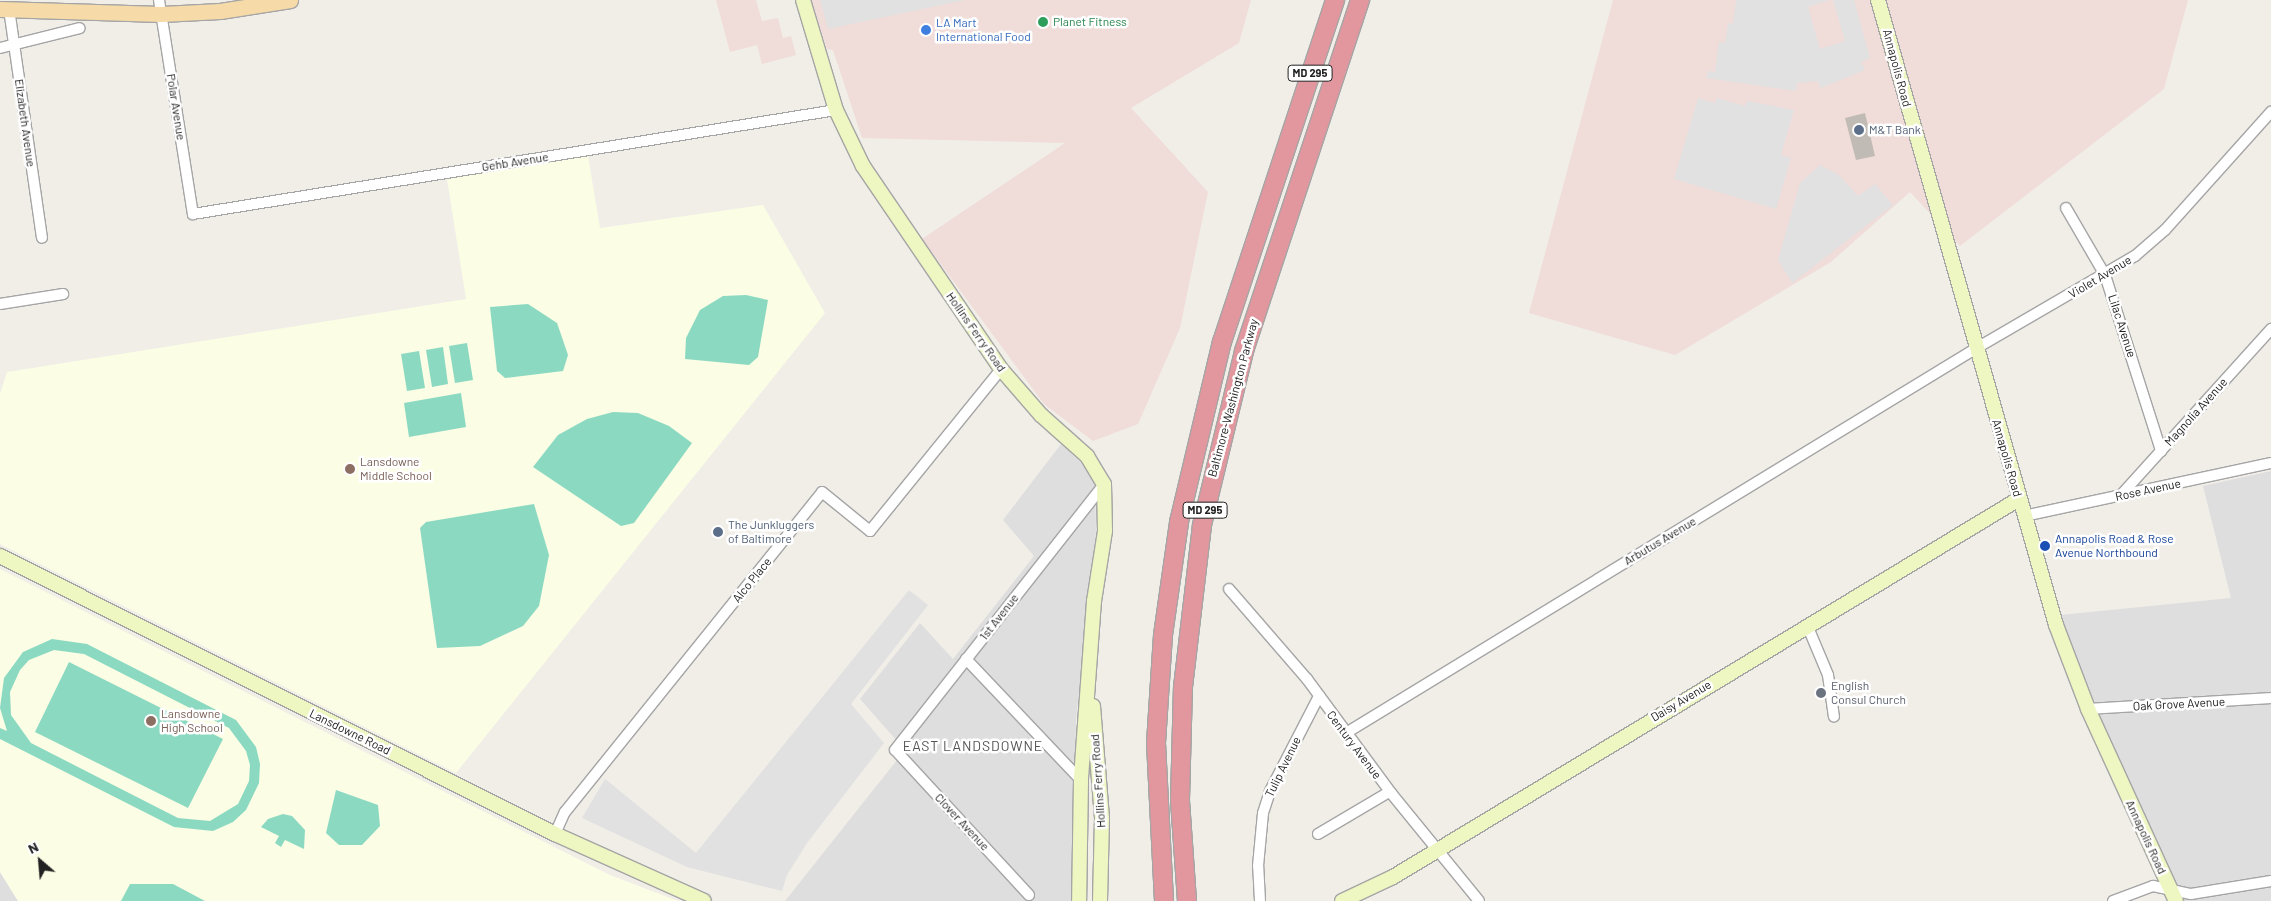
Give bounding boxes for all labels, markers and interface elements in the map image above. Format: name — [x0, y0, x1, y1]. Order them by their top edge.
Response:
place label: Planet Fitness — [1053, 15, 1127, 29]
place label: LA Mart International Food — [936, 16, 1031, 44]
marker: Planet Fitness — [1037, 16, 1049, 28]
marker: LA Mart International Food — [920, 24, 932, 36]
street label: Annapolis Road — [1880, 28, 1914, 108]
road number: MD 295 — [1288, 64, 1332, 82]
street label: Polar Avenue — [164, 73, 188, 141]
street label: Elizabeth Avenue — [12, 78, 38, 168]
place label: M&T Bank — [1869, 123, 1921, 137]
marker: M&T Bank — [1853, 124, 1865, 136]
street label: Gehb Avenue — [481, 150, 549, 174]
street label: Violet Avenue — [2066, 253, 2134, 301]
street label: Hollins Ferry Road — [943, 289, 1009, 375]
street label: Lilac Avenue — [2105, 293, 2139, 359]
street label: Baltimore-Washington Parkway — [1205, 317, 1261, 479]
street label: Magnolia Avenue — [2162, 375, 2230, 449]
street label: Annapolis Road — [1989, 418, 2025, 498]
place label: Lansdowne Middle School — [360, 455, 432, 483]
marker: Lansdowne Middle School — [344, 463, 356, 475]
street label: Rose Avenue — [2114, 476, 2182, 504]
road number: MD 295 — [1182, 502, 1228, 518]
street label: Arbutus Avenue — [1621, 514, 1699, 568]
place label: The Junkluggers of Baltimore — [728, 518, 814, 546]
marker: The Junkluggers of Baltimore — [712, 526, 724, 538]
place label: Annapolis Road & Rose Avenue Northbound — [2055, 532, 2174, 560]
marker: Annapolis Road & Rose Avenue Northbound — [2039, 540, 2051, 552]
street label: Alco Place — [729, 555, 775, 605]
street label: 1st Avenue — [976, 591, 1022, 643]
street label: Daisy Avenue — [1648, 677, 1714, 725]
place label: English Consul Church — [1831, 679, 1906, 707]
marker: English Consul Church — [1815, 687, 1827, 699]
street label: Oak Grove Avenue — [2133, 694, 2225, 714]
street label: Lansdowne Road — [307, 706, 393, 758]
place label: Lansdowne High School — [161, 707, 223, 735]
street label: Century Avenue — [1324, 708, 1384, 782]
marker: Lansdowne High School — [145, 715, 157, 727]
street label: Hollins Ferry Road — [1088, 734, 1108, 828]
street label: Tulip Avenue — [1262, 734, 1304, 800]
district label: EAST LANDSDOWNE — [901, 738, 1045, 754]
street label: Clover Avenue — [932, 790, 992, 854]
street label: Annapolis Road — [2123, 798, 2169, 876]
north arrow — [15, 836, 65, 886]
text: N — [25, 838, 41, 857]

